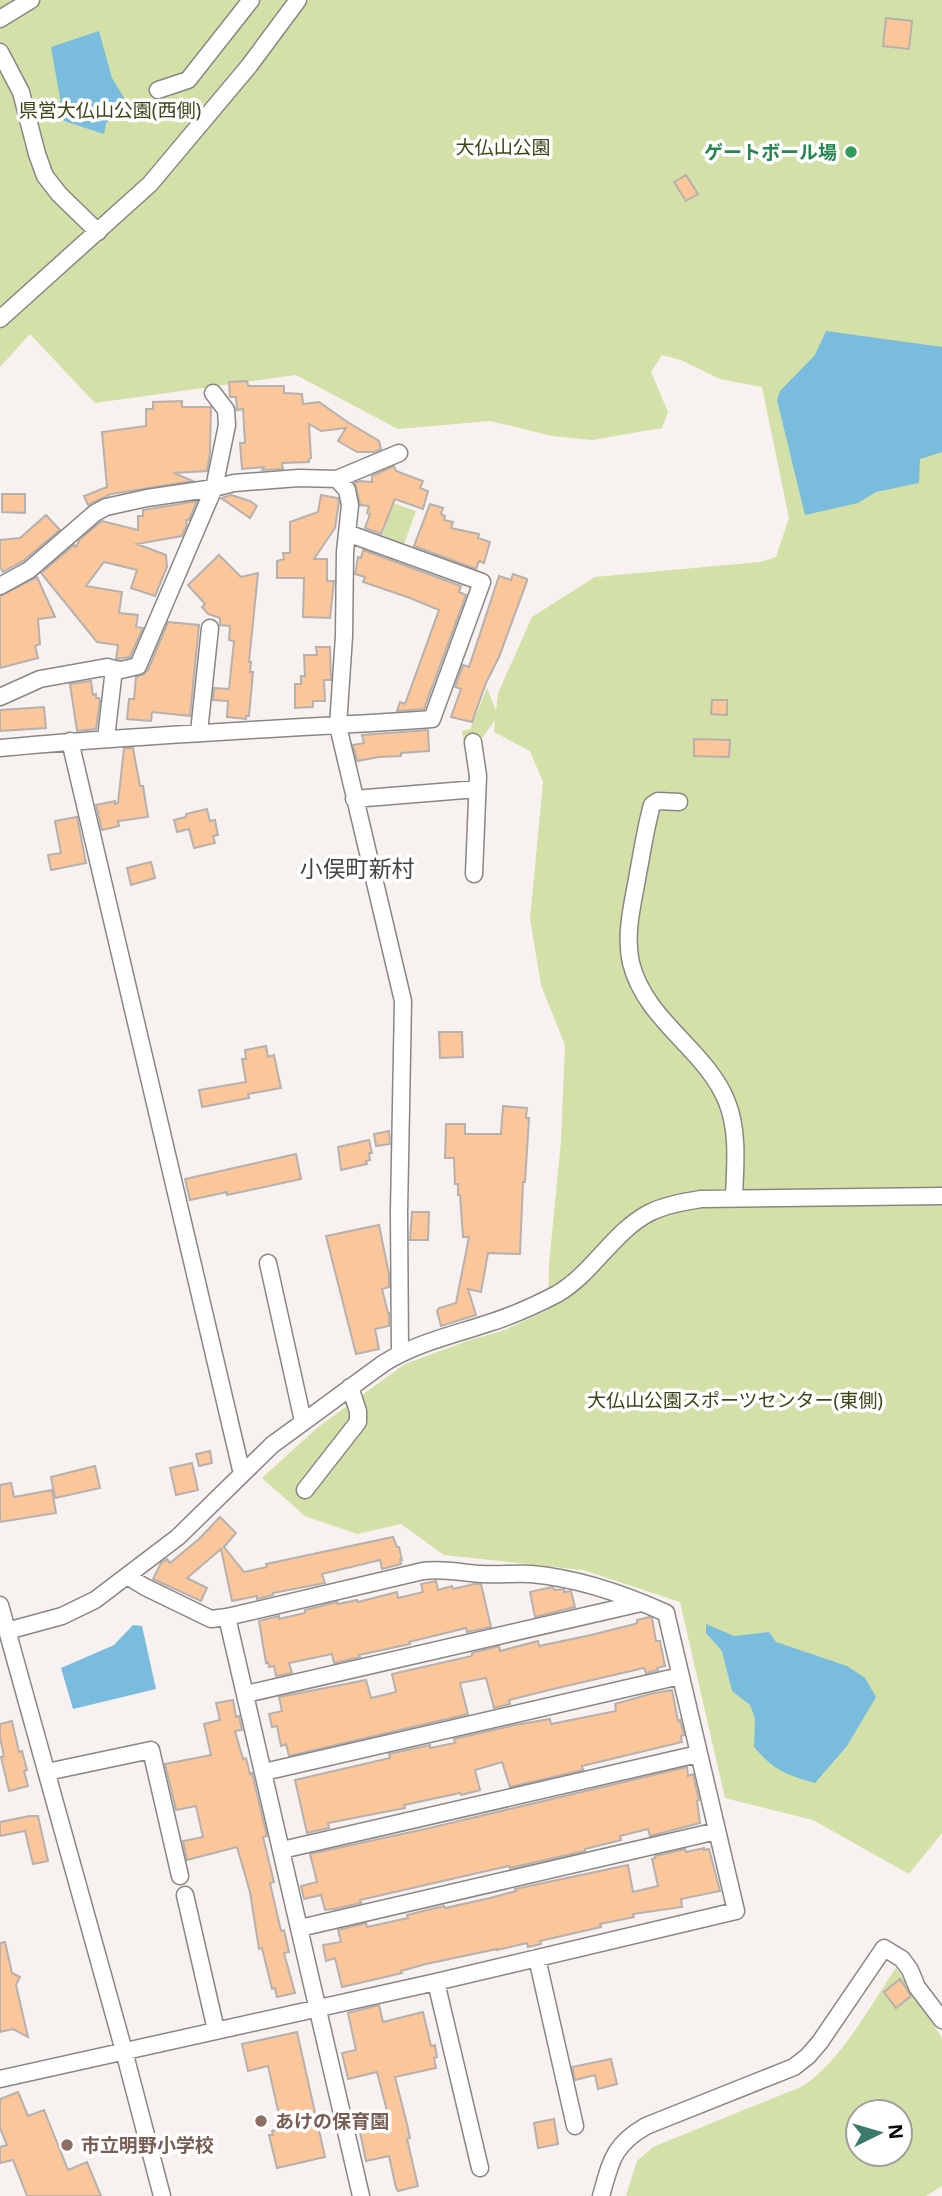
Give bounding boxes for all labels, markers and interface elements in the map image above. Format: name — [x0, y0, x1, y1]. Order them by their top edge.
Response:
park label: 県営大仏山公園(西側) — [19, 97, 201, 123]
park label: 大仏山公園 — [455, 134, 551, 160]
place label: ゲートボール場 — [704, 139, 837, 165]
marker: ゲートボール場 — [843, 144, 859, 160]
district label: 小俣町新村 — [300, 852, 415, 884]
park label: 大仏山公園スポーツセンター(東側) — [587, 1387, 883, 1413]
north arrow — [844, 2098, 914, 2168]
place label: あけの保育園 — [275, 2108, 389, 2134]
marker: あけの保育園 — [253, 2113, 269, 2129]
text: N — [882, 2123, 910, 2140]
place label: 市立明野小学校 — [81, 2132, 214, 2158]
marker: 市立明野小学校 — [59, 2137, 75, 2153]

